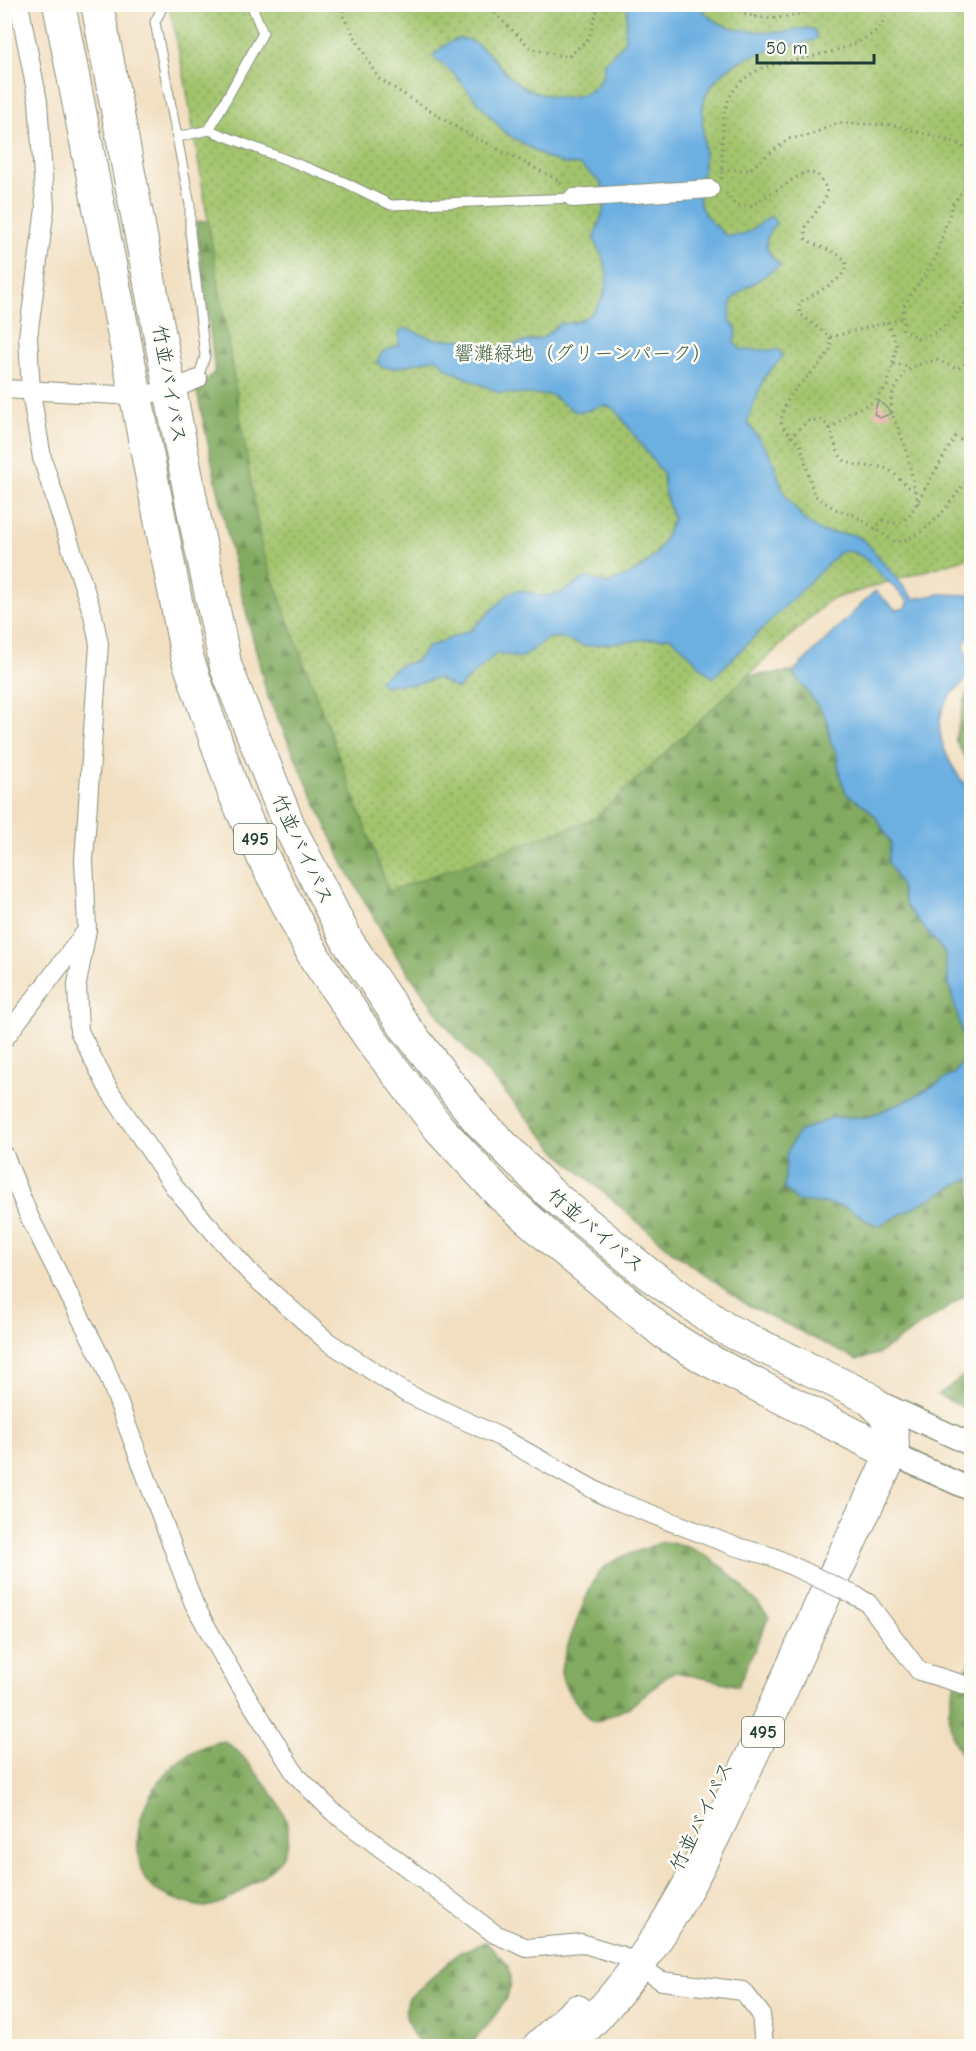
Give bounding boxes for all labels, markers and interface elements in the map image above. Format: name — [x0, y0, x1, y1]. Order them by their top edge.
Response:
scale bar — [757, 27, 874, 65]
text: 50 m — [766, 38, 808, 59]
street label: 竹並バイパス — [148, 323, 191, 445]
park label: 響灘緑地（グリーンパーク） — [454, 342, 712, 365]
street label: 竹並バイパス — [267, 790, 338, 908]
road number: 495 — [234, 824, 276, 854]
street label: 竹並バイパス — [542, 1183, 649, 1278]
road number: 495 — [742, 1717, 784, 1747]
street label: 竹並バイパス — [665, 1757, 738, 1875]

